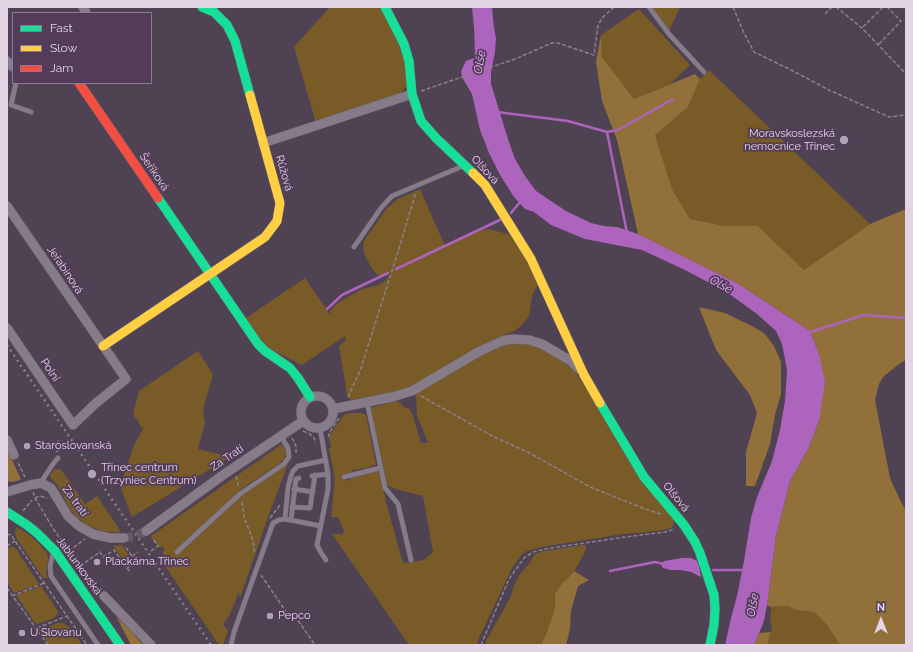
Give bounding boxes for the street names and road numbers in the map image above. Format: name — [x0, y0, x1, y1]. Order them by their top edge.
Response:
street label: Šeříková — [137, 150, 171, 194]
street label: Růžová — [273, 153, 295, 193]
street label: Olšová — [468, 153, 502, 187]
street label: Jeřabinová — [44, 243, 86, 297]
street label: Polní — [38, 356, 62, 384]
street label: Za Tratí — [208, 442, 246, 474]
street label: Olšová — [660, 479, 692, 515]
street label: Za tratí — [59, 483, 91, 519]
street label: Jablunkovská — [53, 534, 105, 598]

